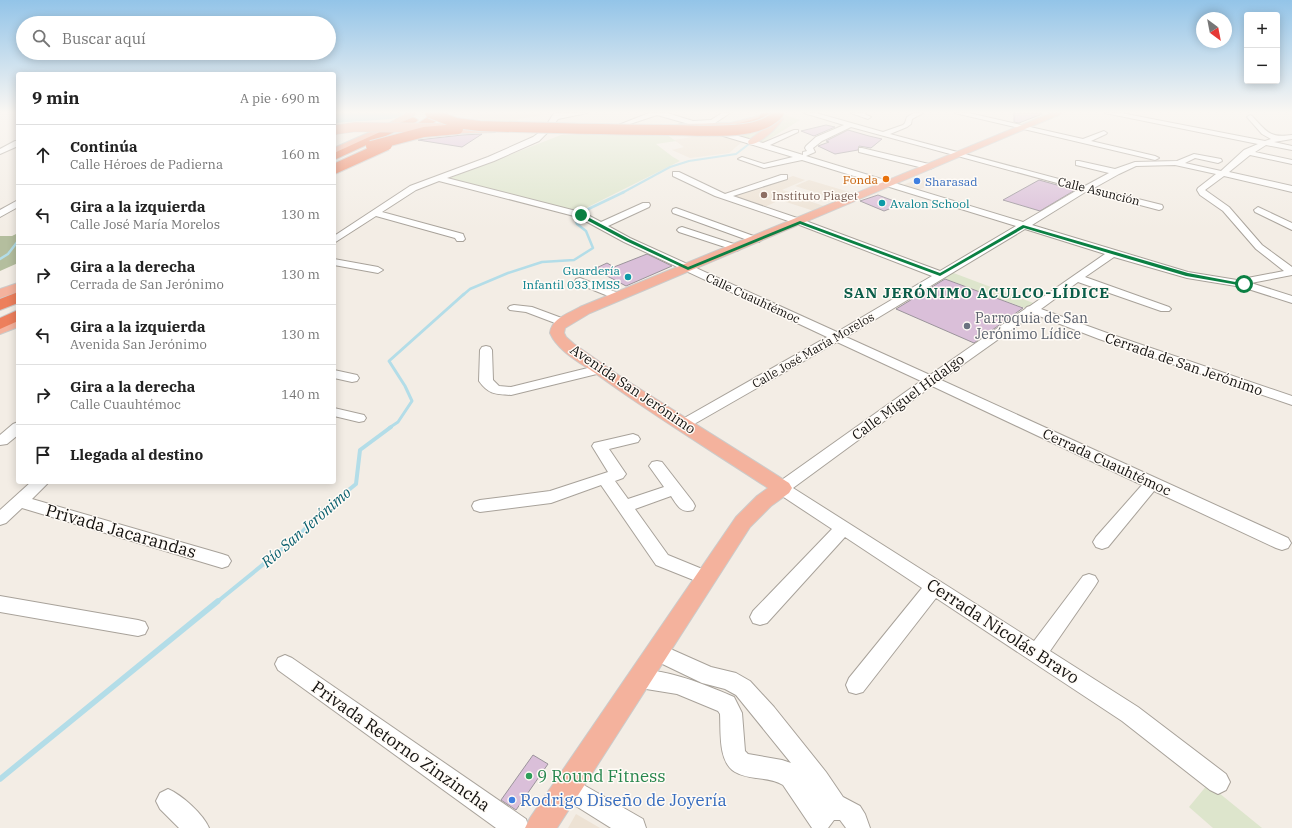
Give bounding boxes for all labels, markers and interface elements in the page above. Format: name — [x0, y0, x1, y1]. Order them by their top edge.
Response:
north arrow — [1196, 12, 1232, 48]
map controls — [1244, 12, 1280, 84]
button: + — [1244, 12, 1280, 48]
search box — [16, 16, 336, 60]
icon: search — [30, 27, 52, 49]
text: Buscar aquí — [62, 29, 146, 48]
button: − — [1244, 48, 1280, 84]
text: 9 min — [32, 87, 80, 109]
text: A pie · 690 m — [240, 90, 320, 107]
text: Continúa — [70, 137, 137, 156]
icon: ahead — [32, 144, 54, 166]
text: 160 m — [281, 146, 320, 163]
text: Calle Héroes de Padierna — [70, 156, 223, 173]
place label: Fonda — [843, 172, 878, 187]
marker: Fonda — [881, 174, 891, 184]
place label: Sharasad — [925, 174, 978, 189]
street label: Calle Asunción — [1056, 174, 1142, 209]
marker: Sharasad — [912, 176, 922, 186]
place label: Instituto Piaget — [772, 188, 858, 203]
marker: Instituto Piaget — [759, 190, 769, 200]
place label: Avalon School — [890, 196, 970, 211]
text: Gira a la izquierda — [70, 197, 206, 216]
marker: Avalon School — [877, 198, 887, 208]
icon: left — [32, 204, 54, 226]
text: 130 m — [281, 206, 320, 223]
route end — [572, 206, 590, 224]
text: Calle José María Morelos — [70, 216, 220, 233]
text: Gira a la derecha — [70, 257, 195, 276]
place label: Guardería Infantil 033 IMSS — [522, 263, 620, 292]
icon: right — [32, 264, 54, 286]
text: 130 m — [281, 266, 320, 283]
street label: Calle Cuauhtémoc — [703, 270, 803, 326]
marker: Guardería Infantil 033 IMSS — [623, 272, 633, 282]
route start — [1235, 275, 1253, 293]
text: Cerrada de San Jerónimo — [70, 276, 224, 293]
district label: SAN JERÓNIMO ACULCO-LÍDICE — [844, 283, 1110, 302]
street label: Calle José María Morelos — [749, 309, 877, 391]
place label: Parroquia de San Jerónimo Lídice — [975, 309, 1088, 343]
text: Gira a la izquierda — [70, 317, 206, 336]
marker: Parroquia de San Jerónimo Lídice — [962, 321, 972, 331]
icon: left — [32, 324, 54, 346]
text: 130 m — [281, 326, 320, 343]
street label: Cerrada de San Jerónimo — [1103, 329, 1265, 400]
text: Avenida San Jerónimo — [70, 336, 207, 353]
street label: Avenida San Jerónimo — [567, 340, 699, 438]
street label: Calle Miguel Hidalgo — [848, 350, 968, 444]
text: Gira a la derecha — [70, 377, 195, 396]
icon: right — [32, 384, 54, 406]
text: 140 m — [281, 386, 320, 403]
text: Calle Cuauhtémoc — [70, 396, 181, 413]
street label: Cerrada Cuauhtémoc — [1040, 424, 1174, 500]
icon: arrive — [32, 444, 54, 466]
text: Llegada al destino — [70, 445, 203, 464]
water label: Río San Jerónimo — [256, 483, 355, 572]
street label: Privada Jacarandas — [43, 499, 199, 563]
street label: Cerrada Nicolás Bravo — [922, 573, 1084, 689]
street label: Privada Retorno Zinzincha — [307, 676, 495, 816]
place label: 9 Round Fitness — [537, 765, 666, 787]
marker: 9 Round Fitness — [524, 771, 534, 781]
place label: Rodrigo Diseño de Joyería — [520, 789, 727, 811]
marker: Rodrigo Diseño de Joyería — [507, 795, 517, 805]

